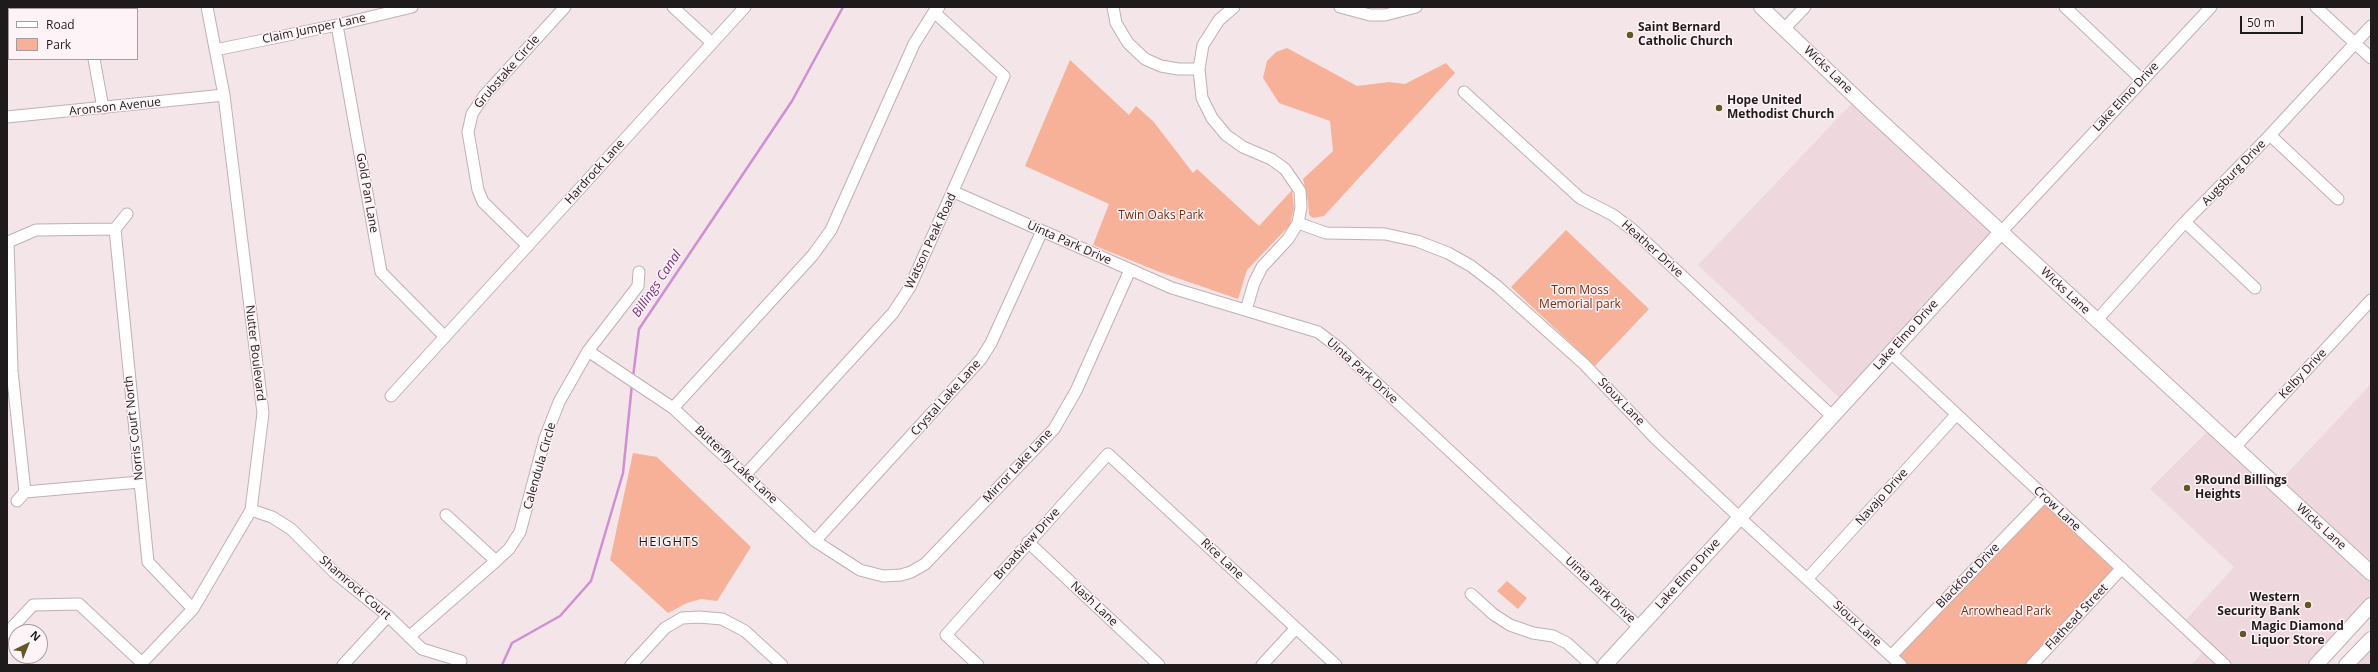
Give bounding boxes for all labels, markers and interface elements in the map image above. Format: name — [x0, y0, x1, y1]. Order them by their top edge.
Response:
legend — [8, 8, 138, 60]
scale bar — [2242, 8, 2305, 34]
street label: Claim Jumper Lane — [261, 11, 367, 47]
text: 50 m — [2247, 14, 2275, 31]
text: Road — [46, 16, 75, 33]
place label: Saint Bernard Catholic Church — [1638, 21, 1733, 49]
marker: Saint Bernard Catholic Church — [1625, 30, 1635, 40]
street label: Grubstake Circle — [471, 32, 543, 112]
text: Park — [46, 36, 71, 53]
street label: Wicks Lane — [1801, 43, 1855, 97]
street label: Lake Elmo Drive — [2090, 59, 2162, 135]
place label: Hope United Methodist Church — [1727, 94, 1834, 122]
street label: Aronson Avenue — [68, 95, 162, 119]
marker: Hope United Methodist Church — [1714, 103, 1724, 113]
street label: Hardrock Lane — [562, 137, 628, 207]
street label: Augsburg Drive — [2199, 137, 2269, 209]
street label: Gold Pan Lane — [353, 152, 381, 234]
street label: Watson Peak Road — [902, 191, 960, 291]
park label: Twin Oaks Park — [1118, 209, 1204, 223]
street label: Uinta Park Drive — [1025, 218, 1113, 268]
street label: Heather Drive — [1618, 218, 1686, 280]
water label: Billings Canal — [629, 248, 685, 320]
street label: Wicks Lane — [2037, 265, 2093, 317]
park label: Tom Moss Memorial park — [1539, 284, 1621, 312]
street label: Lake Elmo Drive — [1871, 297, 1941, 373]
street label: Nutter Boulevard — [242, 304, 268, 402]
street label: Uinta Park Drive — [1323, 335, 1401, 407]
street label: Kelby Drive — [2276, 346, 2330, 402]
street label: Crystal Lake Lane — [908, 357, 984, 439]
street label: Norris Court North — [121, 375, 147, 481]
street label: Sioux Lane — [1595, 375, 1647, 429]
street label: Calendula Circle — [521, 421, 559, 511]
street label: Butterfly Lake Lane — [692, 423, 780, 507]
street label: Mirror Lake Lane — [980, 426, 1056, 506]
street label: Navajo Drive — [1853, 466, 1911, 528]
place label: 9Round Billings Heights — [2195, 474, 2287, 502]
marker: 9Round Billings Heights — [2182, 483, 2192, 493]
street label: Crow Lane — [2030, 484, 2084, 534]
street label: Wicks Lane — [2293, 501, 2349, 553]
street label: Broadview Drive — [991, 505, 1063, 583]
district label: HEIGHTS — [639, 534, 699, 550]
street label: Rice Lane — [1198, 536, 1246, 582]
street label: Lake Elmo Drive — [1653, 536, 1723, 612]
street label: Blackfoot Drive — [1933, 541, 2003, 611]
street label: Shamrock Court — [316, 553, 394, 623]
street label: Uinta Park Drive — [1562, 554, 1638, 626]
street label: Nash Lane — [1068, 579, 1120, 629]
street label: Flathead Street — [2043, 581, 2111, 653]
place label: Western Security Bank — [2217, 591, 2300, 619]
street label: Sioux Lane — [1830, 598, 1884, 650]
marker: Western Security Bank — [2303, 600, 2313, 610]
park label: Arrowhead Park — [1961, 605, 2051, 619]
place label: Magic Diamond Liquor Store — [2251, 620, 2344, 648]
north arrow — [8, 624, 48, 664]
text: N — [27, 627, 44, 644]
marker: Magic Diamond Liquor Store — [2238, 629, 2248, 639]

